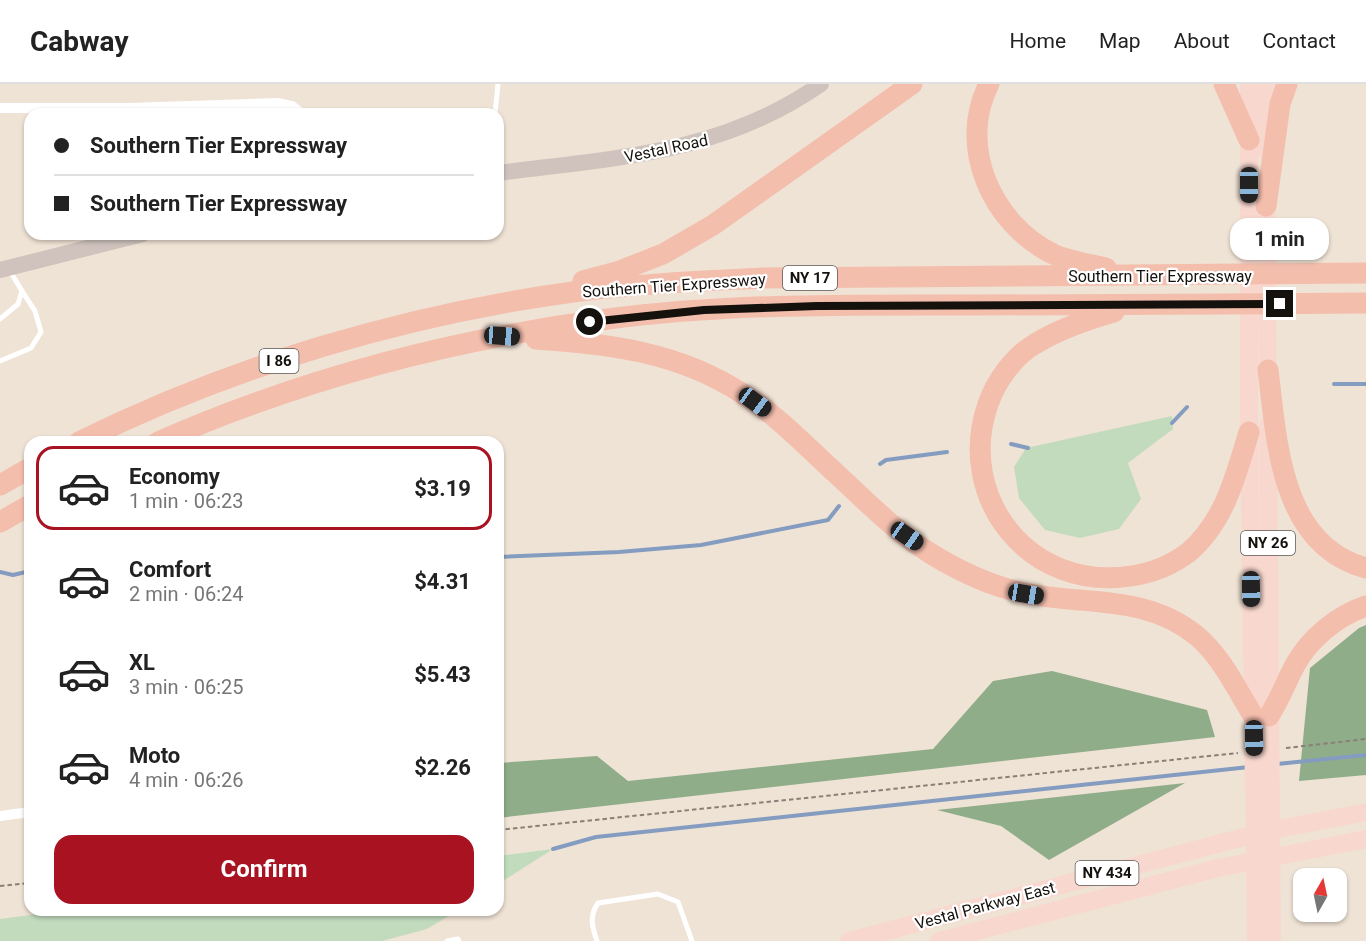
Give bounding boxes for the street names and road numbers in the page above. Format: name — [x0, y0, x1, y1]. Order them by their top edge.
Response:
street label: Vestal Road — [623, 130, 710, 167]
road number: NY 17 — [783, 266, 837, 290]
street label: Southern Tier Expressway — [1068, 267, 1252, 286]
street label: Southern Tier Expressway — [582, 270, 767, 301]
road number: I 86 — [260, 349, 298, 373]
road number: NY 26 — [1241, 531, 1295, 555]
road number: NY 434 — [1076, 861, 1138, 885]
street label: Vestal Parkway East — [913, 878, 1057, 933]

